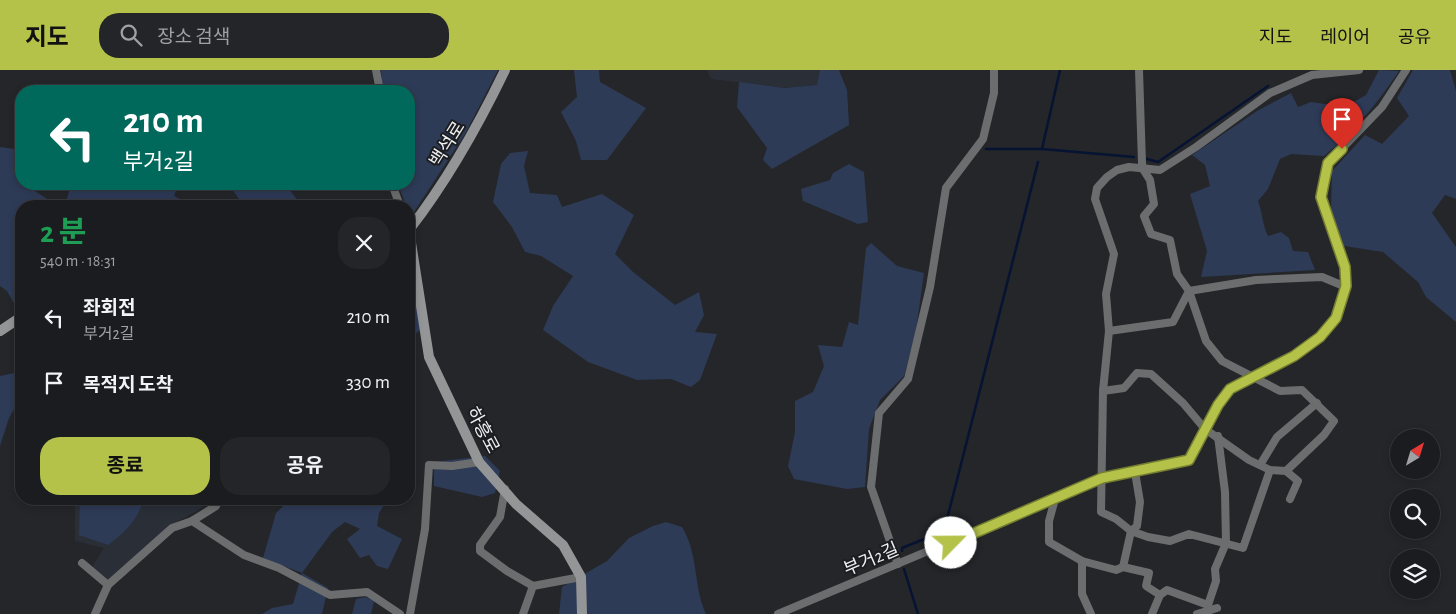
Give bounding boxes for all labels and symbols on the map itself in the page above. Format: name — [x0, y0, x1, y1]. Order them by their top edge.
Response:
pin — [1321, 98, 1363, 149]
street label: 백석로 — [425, 118, 469, 170]
street label: 하흥로 — [463, 403, 503, 457]
north arrow — [1390, 429, 1440, 479]
position arrow — [924, 516, 976, 568]
street label: 부거2길 — [841, 539, 902, 580]

